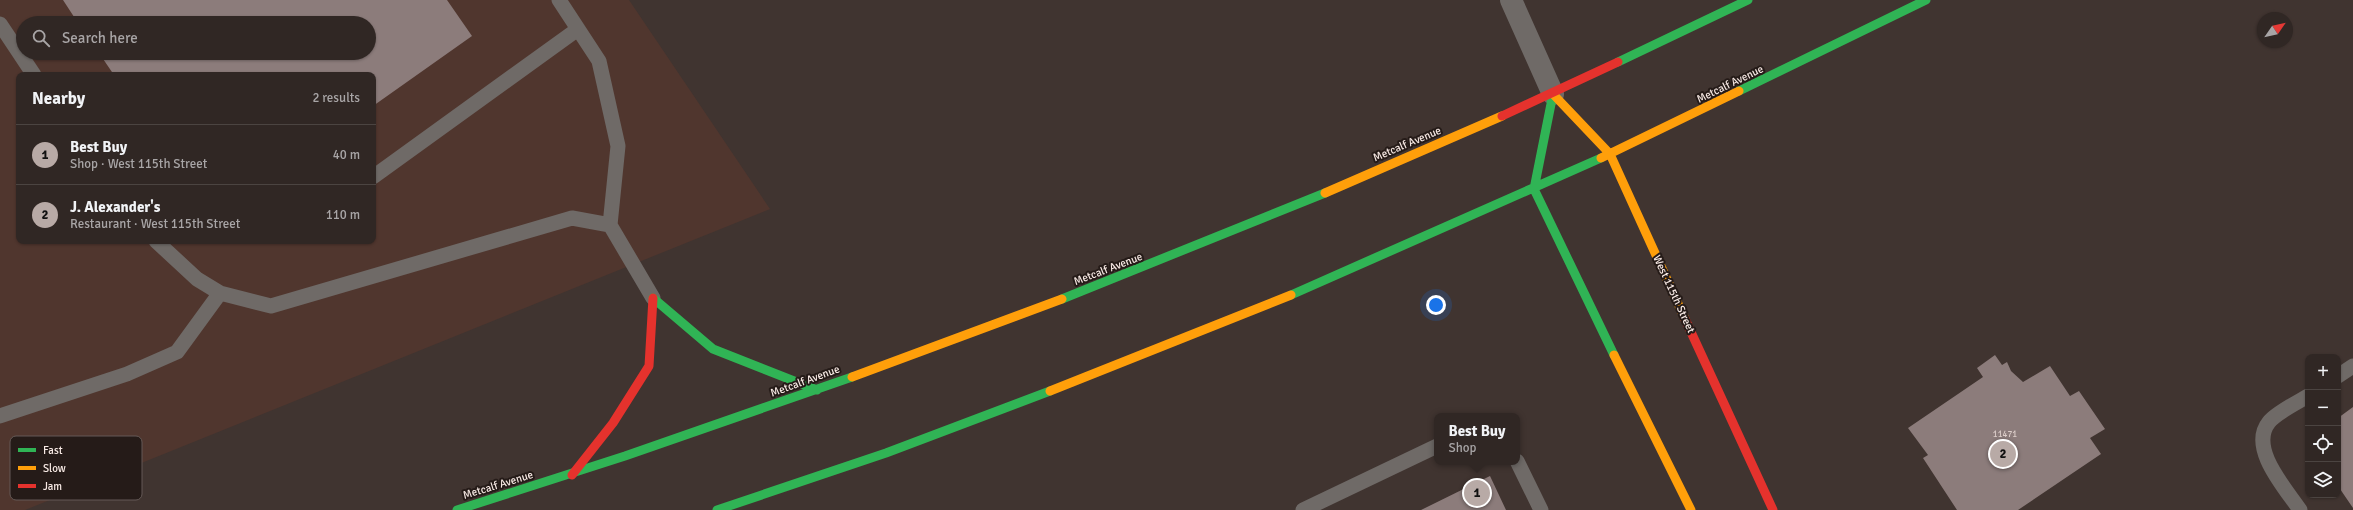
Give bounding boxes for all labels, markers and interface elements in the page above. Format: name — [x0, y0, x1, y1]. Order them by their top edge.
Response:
north arrow — [2257, 12, 2293, 48]
search box — [16, 16, 376, 60]
icon: search — [30, 27, 52, 49]
text: Search here — [62, 29, 138, 47]
street label: Metcalf Avenue — [1695, 62, 1765, 106]
text: Nearby — [32, 88, 85, 109]
text: 2 results — [312, 90, 360, 106]
street label: Metcalf Avenue — [1371, 124, 1443, 164]
text: Best Buy — [70, 138, 127, 156]
text: 1 — [41, 147, 49, 163]
text: 40 m — [333, 147, 360, 163]
text: Shop · West 115th Street — [70, 156, 207, 172]
text: J. Alexander's — [70, 198, 160, 216]
text: 2 — [41, 207, 49, 223]
text: 110 m — [326, 207, 360, 223]
text: Restaurant · West 115th Street — [70, 216, 240, 232]
street label: Metcalf Avenue — [1072, 250, 1144, 288]
street label: West 115th Street — [1650, 253, 1698, 335]
your location — [1426, 295, 1446, 315]
map controls — [2305, 354, 2341, 498]
button: + — [2305, 354, 2341, 390]
street label: Metcalf Avenue — [769, 362, 841, 400]
button: − — [2305, 390, 2341, 426]
popup — [1434, 413, 1520, 465]
text: Best Buy — [1448, 422, 1506, 440]
button: locate — [2305, 426, 2341, 462]
house number: 11471 — [1993, 429, 2017, 440]
legend — [10, 436, 142, 500]
pin: 2 — [1990, 439, 2016, 469]
text: Shop — [1448, 440, 1476, 456]
text: Fast — [43, 444, 63, 457]
text: Slow — [43, 462, 66, 475]
button: layers — [2305, 462, 2341, 498]
street label: Metcalf Avenue — [461, 468, 535, 502]
pin: 1 — [1464, 478, 1490, 508]
text: Jam — [43, 480, 62, 493]

